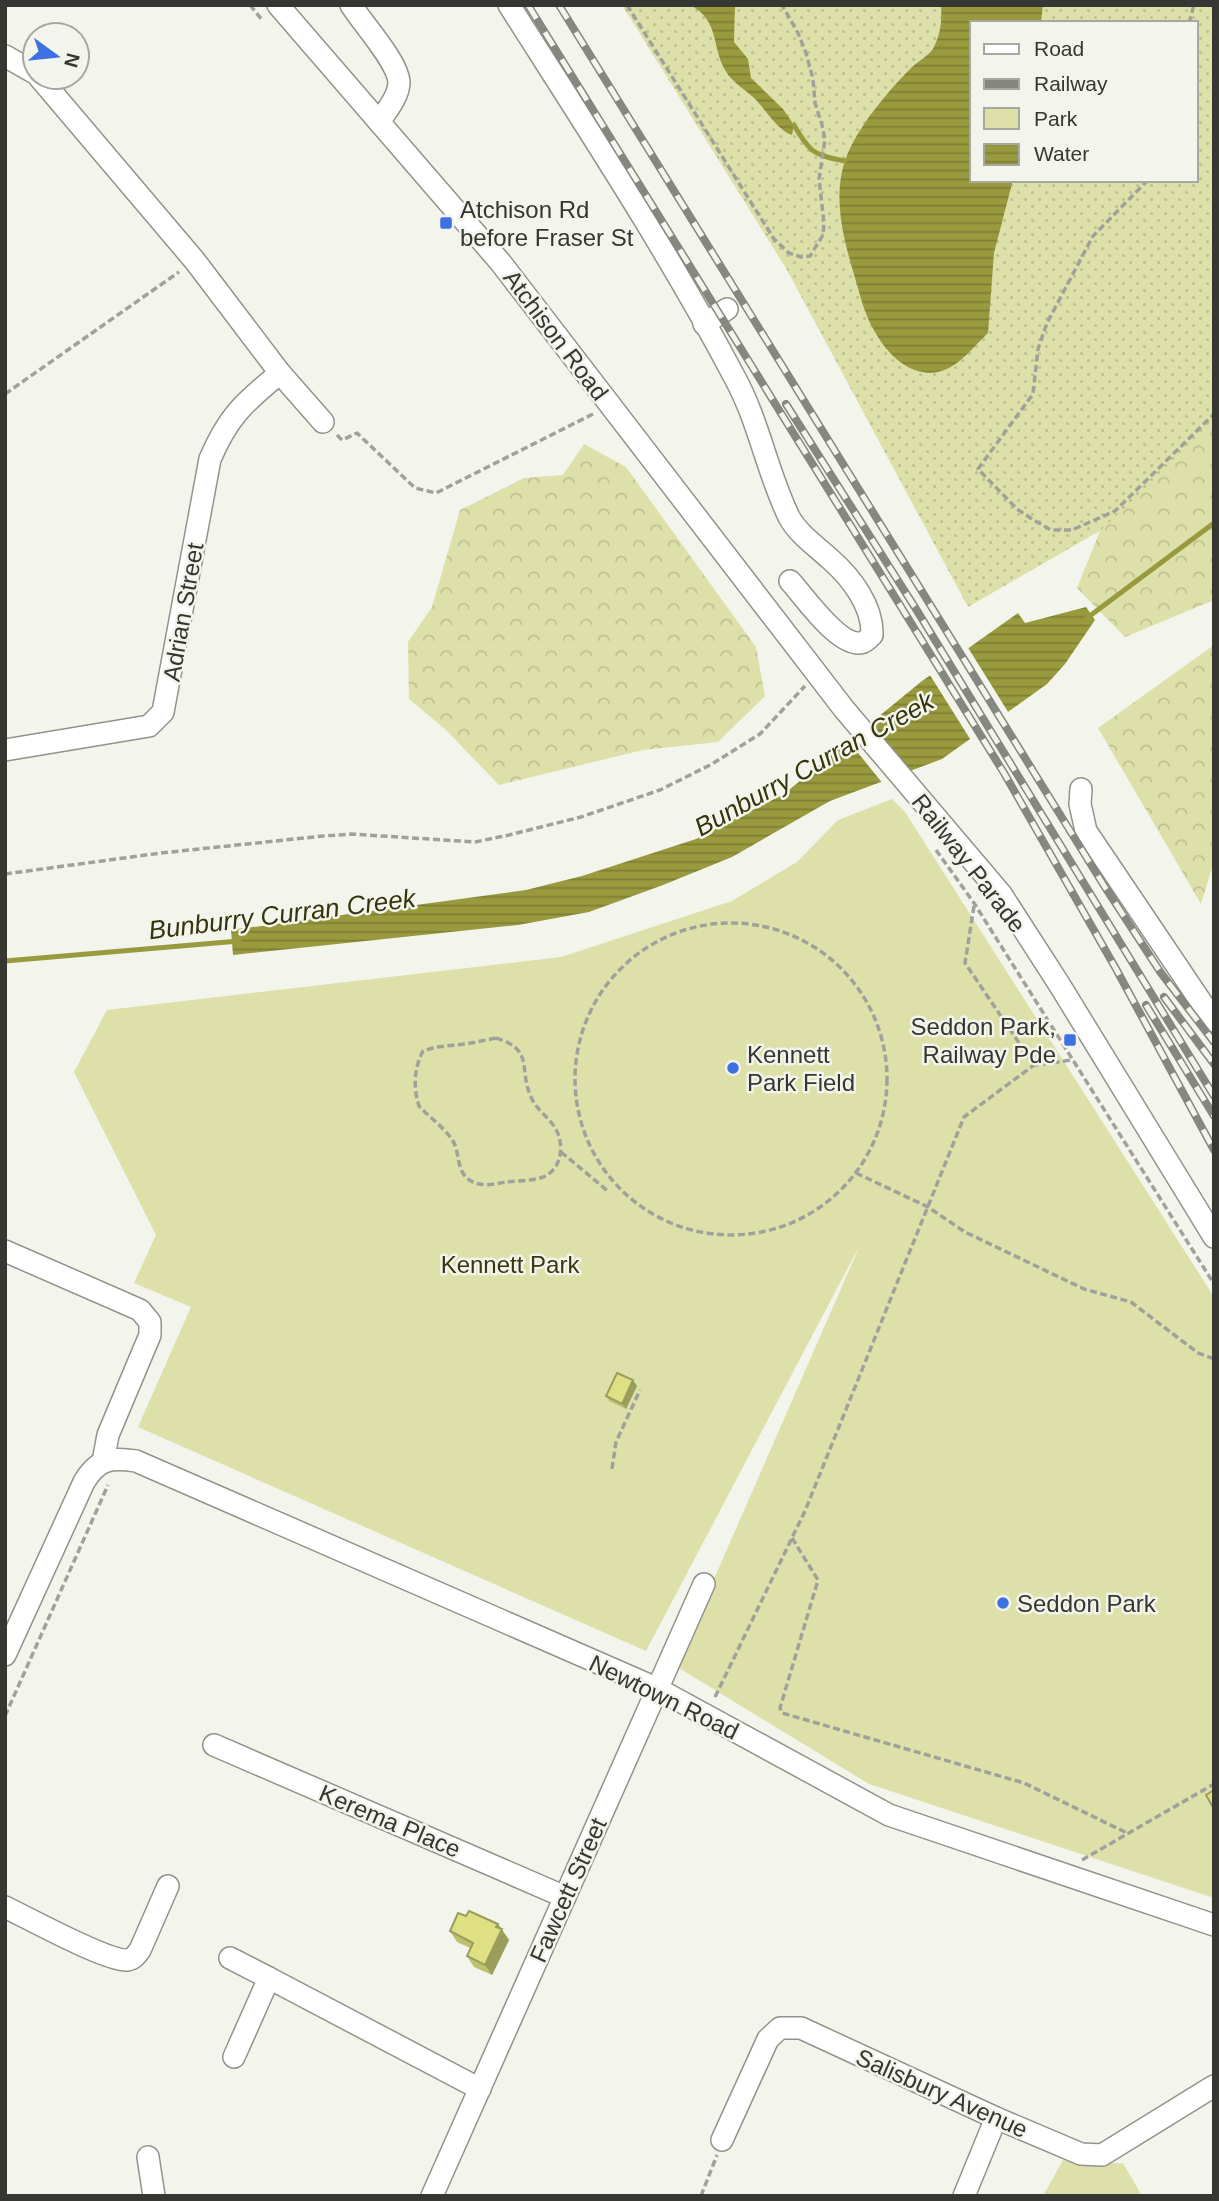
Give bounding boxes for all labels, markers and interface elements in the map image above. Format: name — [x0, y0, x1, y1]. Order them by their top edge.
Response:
north arrow — [21, 21, 91, 91]
legend — [970, 21, 1198, 182]
text: Road — [1034, 37, 1084, 60]
text: N — [60, 51, 84, 70]
text: Railway — [1034, 72, 1108, 95]
text: Park — [1034, 107, 1078, 130]
text: Water — [1034, 142, 1089, 165]
place label: Atchison Rd before Fraser St — [460, 196, 634, 251]
marker: Atchison Rd before Fraser St — [438, 215, 454, 231]
street label: Atchison Road — [498, 265, 614, 405]
street label: Adrian Street — [158, 540, 209, 683]
water label: Bunburry Curran Creek — [689, 685, 941, 842]
street label: Railway Parade — [907, 788, 1031, 938]
water label: Bunburry Curran Creek — [147, 882, 419, 945]
place label: Seddon Park, Railway Pde — [911, 1013, 1056, 1068]
marker: Seddon Park, Railway Pde — [1062, 1032, 1078, 1048]
place label: Kennett Park Field — [747, 1041, 855, 1096]
marker: Kennett Park Field — [725, 1060, 741, 1076]
park label: Kennett Park — [441, 1251, 580, 1278]
place label: Seddon Park — [1017, 1590, 1157, 1617]
marker: Seddon Park — [995, 1595, 1011, 1611]
street label: Newtown Road — [585, 1649, 743, 1745]
street label: Kerema Place — [315, 1779, 465, 1863]
street label: Fawcett Street — [524, 1814, 612, 1966]
street label: Salisbury Avenue — [852, 2043, 1032, 2143]

